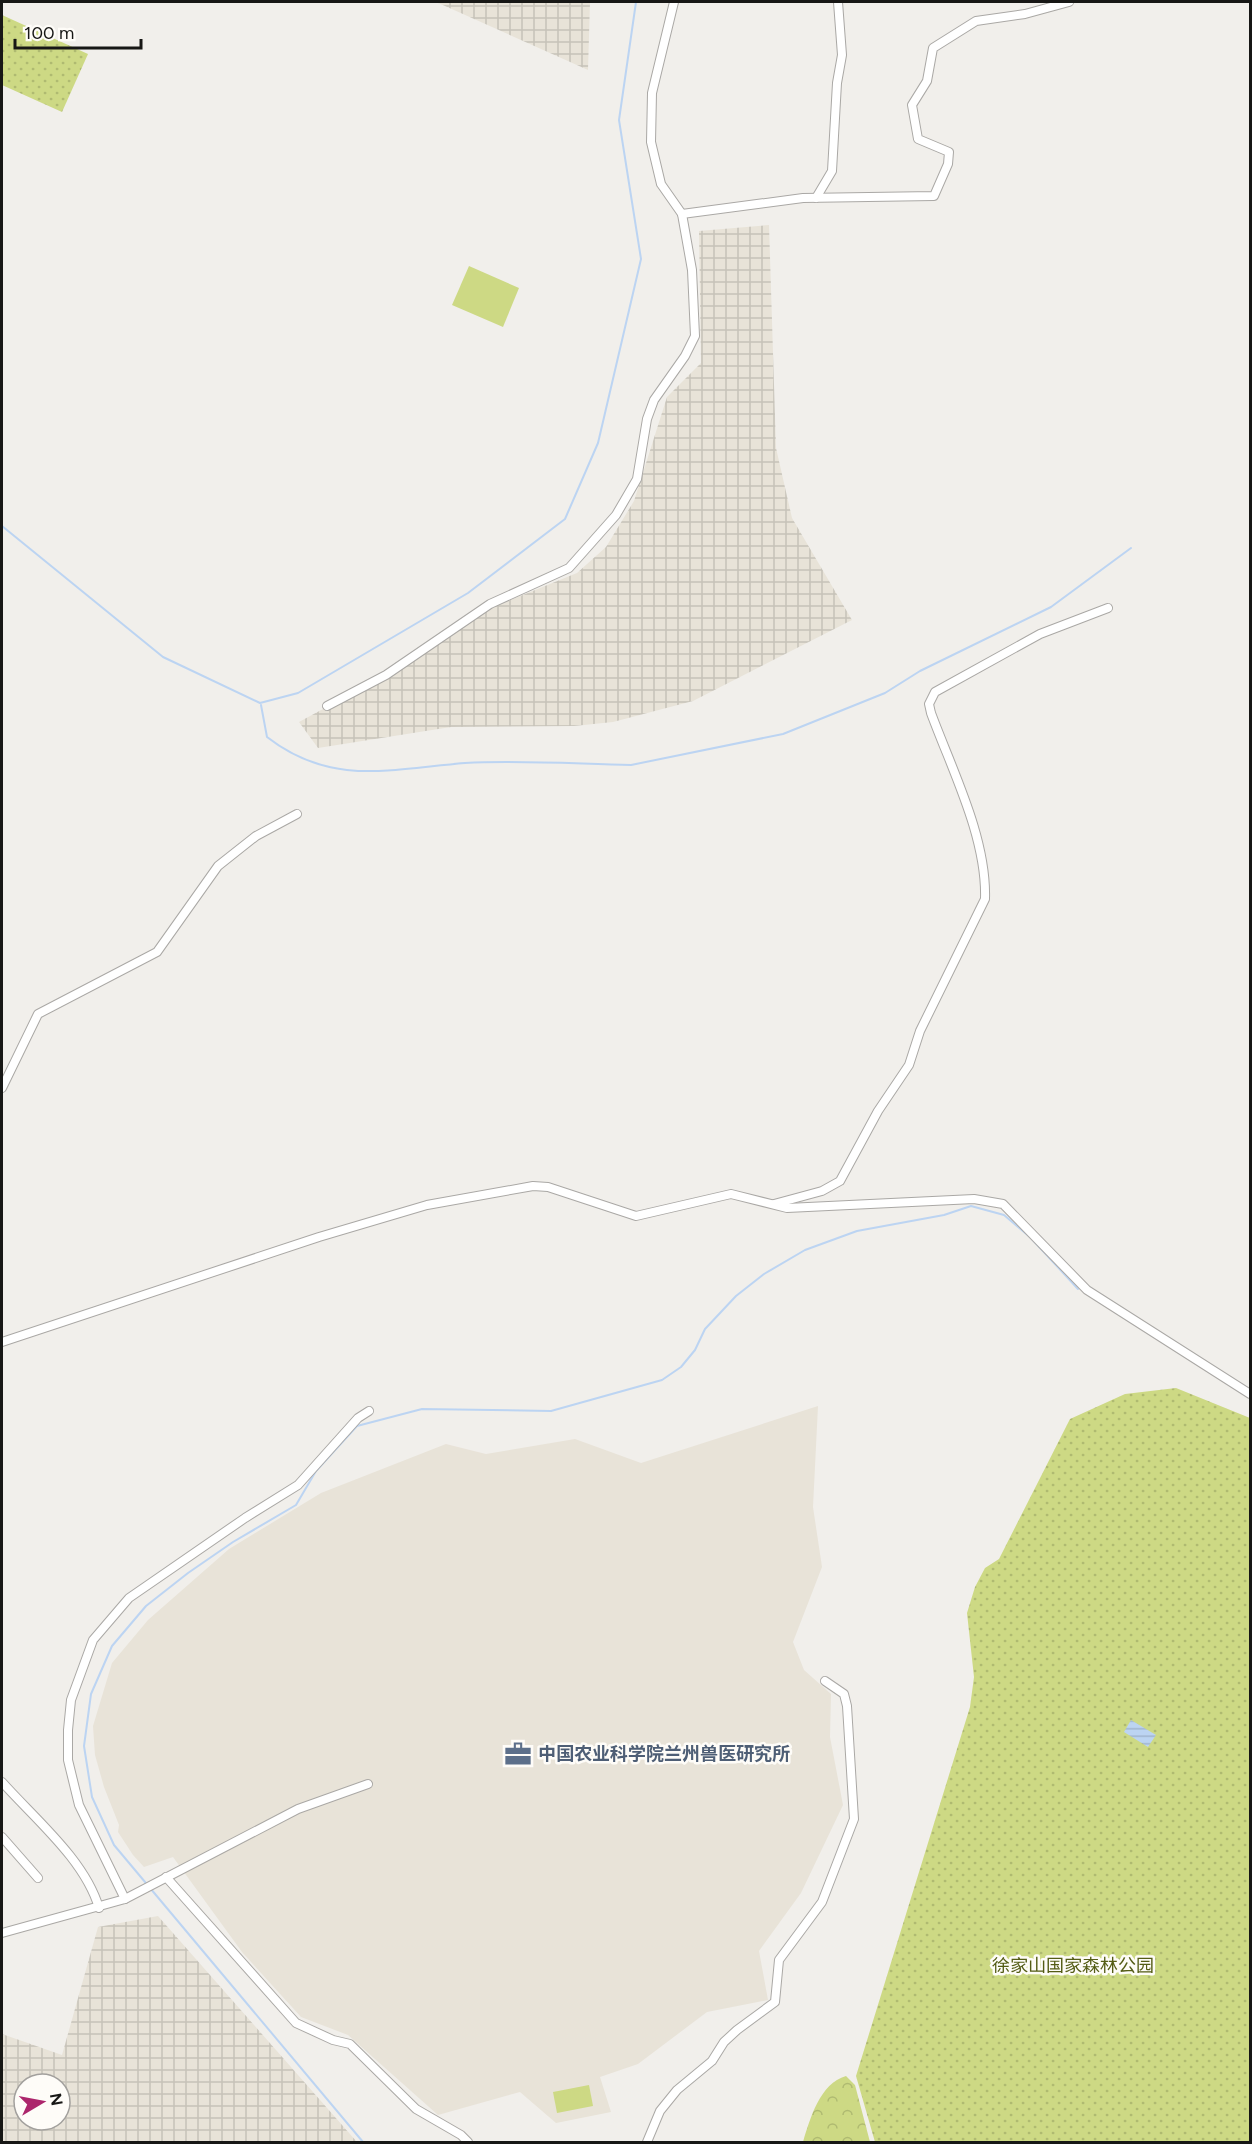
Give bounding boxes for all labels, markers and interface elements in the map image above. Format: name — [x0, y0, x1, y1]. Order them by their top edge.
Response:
scale bar — [15, 12, 141, 50]
text: 100 m — [24, 22, 74, 44]
office icon: 中国农业科学院兰州兽医研究所 — [503, 1739, 533, 1769]
place label: 中国农业科学院兰州兽医研究所 — [538, 1743, 790, 1765]
park label: 徐家山国家森林公园 — [992, 1955, 1154, 1977]
north arrow — [12, 2072, 72, 2132]
text: N — [46, 2092, 67, 2107]

